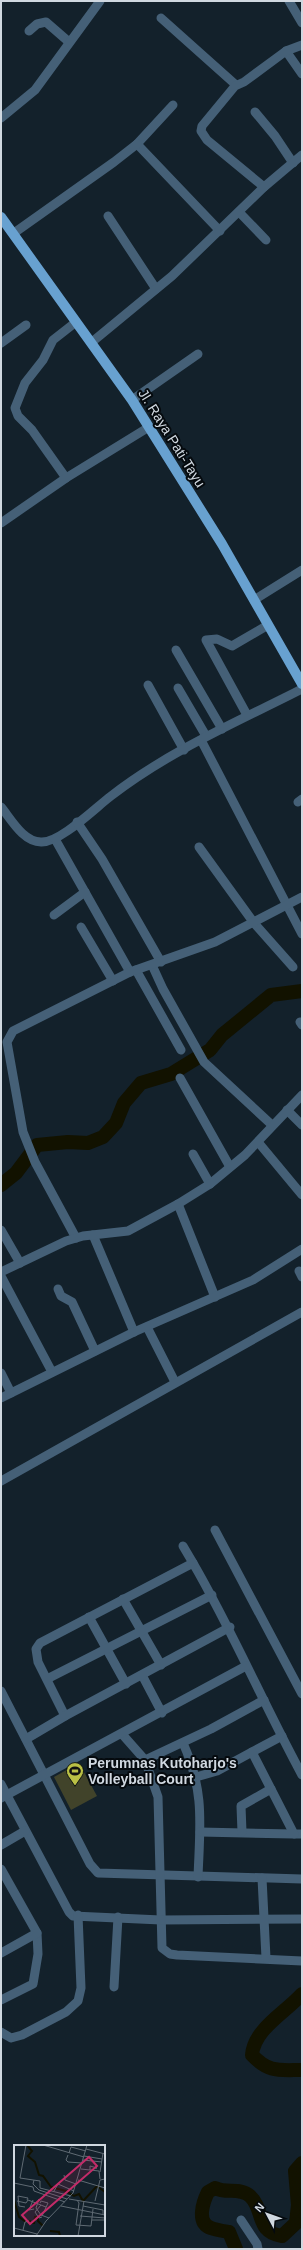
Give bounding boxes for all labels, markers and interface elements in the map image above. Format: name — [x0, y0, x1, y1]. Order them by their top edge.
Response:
street label: Jl. Raya Pati-Tayu — [135, 386, 209, 490]
place label: Perumnas Kutoharjo's Volleyball Court — [88, 1755, 237, 1787]
sports icon: Perumnas Kutoharjo's Volleyball Court — [65, 1761, 85, 1786]
inset map — [14, 2145, 105, 2236]
north arrow — [247, 2194, 287, 2234]
text: N — [252, 2200, 267, 2214]

